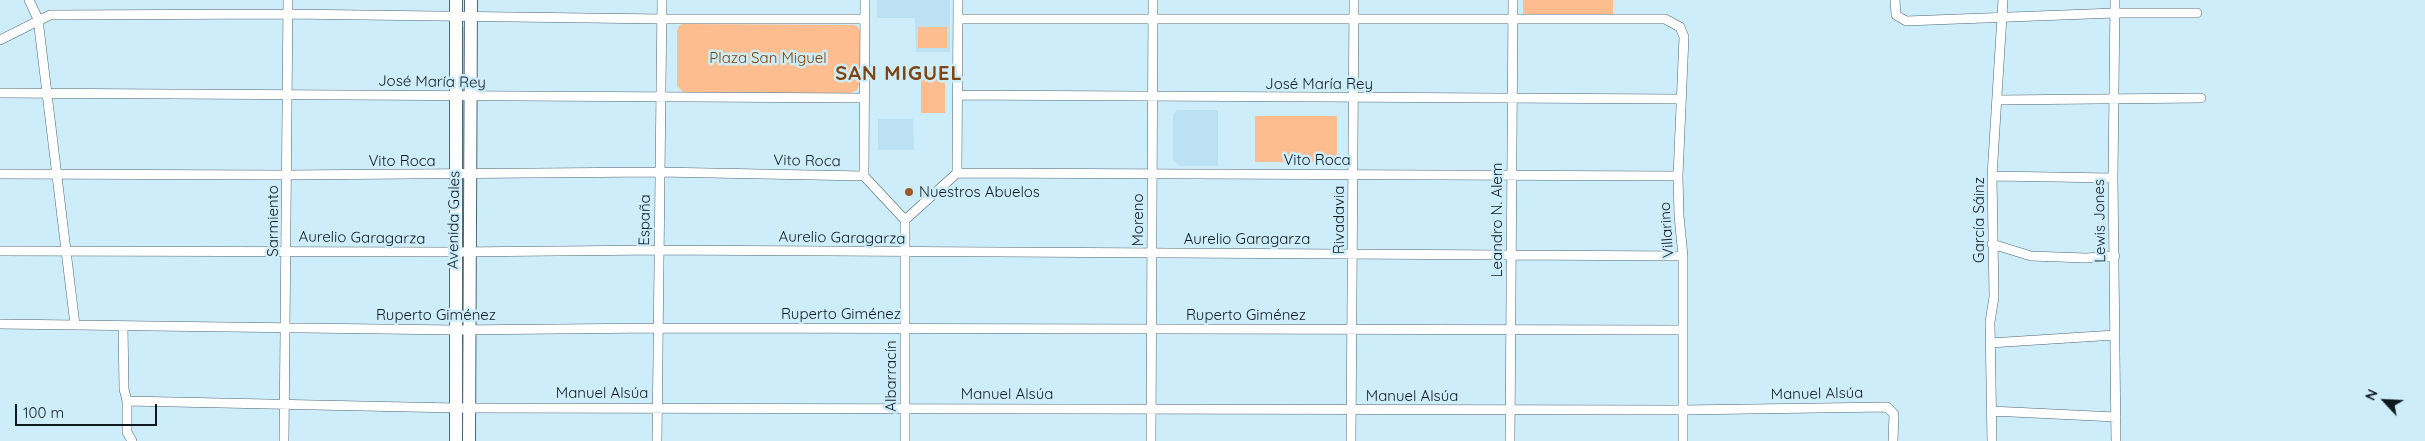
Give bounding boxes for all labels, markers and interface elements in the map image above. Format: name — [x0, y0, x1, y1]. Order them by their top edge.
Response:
park label: Plaza San Miguel — [709, 49, 827, 67]
district label: SAN MIGUEL — [834, 62, 964, 86]
street label: José María Rey — [378, 72, 486, 92]
street label: José María Rey — [1265, 75, 1373, 93]
street label: Vito Roca — [773, 151, 841, 171]
street label: Vito Roca — [1283, 151, 1351, 169]
street label: Vito Roca — [368, 152, 436, 170]
street label: Leandro N. Alem — [1488, 163, 1506, 277]
street label: Avenida Gales — [444, 171, 464, 269]
street label: García Sáinz — [1970, 177, 1988, 263]
street label: Lewis Jones — [2090, 179, 2110, 263]
place label: Nuestros Abuelos — [919, 183, 1040, 201]
street label: Sarmiento — [264, 185, 282, 257]
marker: Nuestros Abuelos — [903, 186, 915, 198]
street label: Rivadavia — [1330, 186, 1348, 254]
street label: Moreno — [1129, 193, 1147, 247]
street label: España — [636, 194, 654, 246]
street label: Villarino — [1656, 201, 1678, 259]
street label: Aurelio Garagarza — [299, 228, 425, 248]
street label: Aurelio Garagarza — [779, 228, 905, 248]
street label: Aurelio Garagarza — [1184, 230, 1310, 248]
street label: Ruperto Giménez — [781, 305, 901, 323]
street label: Ruperto Giménez — [376, 306, 496, 324]
street label: Ruperto Giménez — [1186, 306, 1306, 324]
street label: Albarracín — [882, 340, 900, 412]
north arrow — [2360, 376, 2410, 426]
street label: Manuel Alsúa — [556, 384, 648, 402]
street label: Manuel Alsúa — [1771, 384, 1863, 404]
street label: Manuel Alsúa — [961, 385, 1053, 403]
text: N — [2361, 386, 2382, 403]
street label: Manuel Alsúa — [1366, 387, 1458, 405]
scale bar — [18, 394, 160, 426]
text: 100 m — [23, 403, 64, 422]

